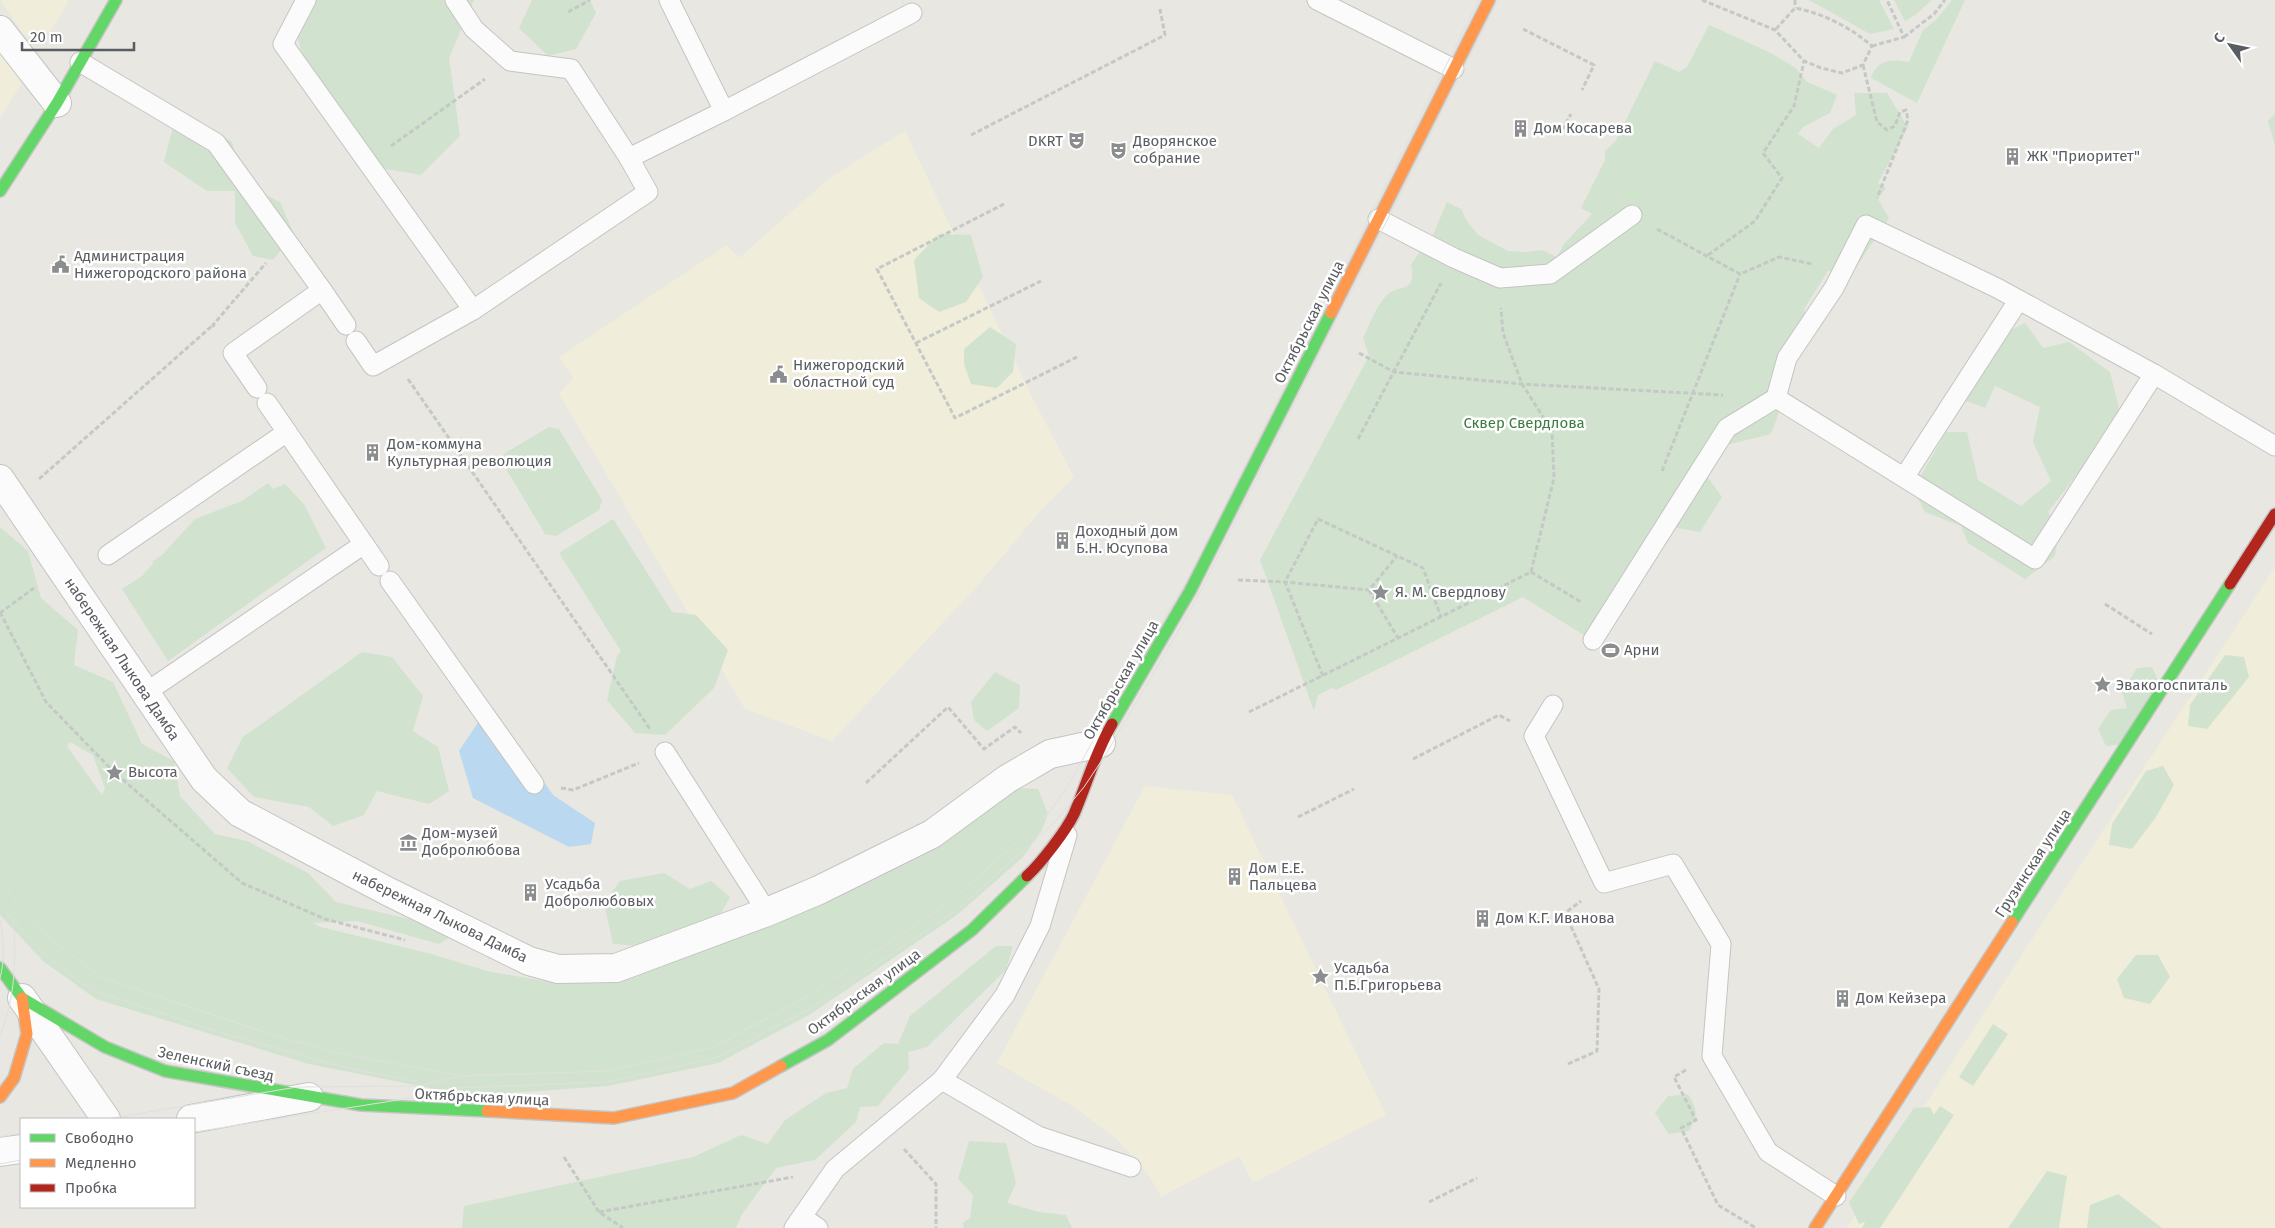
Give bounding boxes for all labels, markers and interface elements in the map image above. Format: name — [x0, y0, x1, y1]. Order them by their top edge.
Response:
scale bar — [22, 20, 135, 52]
north arrow — [2205, 20, 2255, 70]
text: 20 m — [30, 28, 63, 46]
text: С — [2210, 30, 2229, 46]
building icon: Дом Косарева — [1510, 118, 1530, 138]
place label: Дом Косарева — [1533, 119, 1632, 137]
theatre icon: DKRT — [1067, 131, 1087, 151]
place label: DKRT — [1028, 132, 1063, 150]
place label: Дворянское собрание — [1132, 132, 1217, 167]
theatre icon: Дворянское собрание — [1109, 140, 1129, 160]
building icon: ЖК "Приоритет" — [2003, 146, 2023, 166]
place label: ЖК "Приоритет" — [2027, 147, 2140, 165]
place label: Администрация Нижегородского района — [74, 247, 247, 282]
public building icon: Администрация Нижегородского района — [50, 255, 70, 275]
street label: Октябрьская улица — [1270, 258, 1348, 386]
place label: Нижегородский областной суд — [793, 356, 905, 391]
public building icon: Нижегородский областной суд — [769, 364, 789, 384]
park label: Сквер Свердлова — [1463, 414, 1585, 432]
place label: Дом-коммуна Культурная революция — [386, 435, 552, 470]
building icon: Дом-коммуна Культурная революция — [363, 443, 383, 463]
place label: Доходный дом Б.Н. Юсупова — [1075, 522, 1178, 557]
building icon: Доходный дом Б.Н. Юсупова — [1052, 530, 1072, 550]
street label: набережная Лыкова Дамба — [61, 574, 183, 744]
place icon: Я. М. Свердлову — [1371, 582, 1391, 602]
place label: Я. М. Свердлову — [1395, 583, 1507, 601]
street label: Октябрьская улица — [1079, 617, 1163, 743]
sports icon: Арни — [1600, 640, 1620, 660]
place label: Арни — [1624, 641, 1659, 659]
place icon: Эвакогоспиталь — [2092, 675, 2112, 695]
place label: Эвакогоспиталь — [2116, 676, 2228, 694]
place icon: Высота — [104, 762, 124, 782]
place label: Высота — [128, 763, 178, 781]
street label: Грузинская улица — [1991, 805, 2075, 921]
place label: Дом-музей Добролюбова — [421, 824, 520, 859]
museum icon: Дом-музей Добролюбова — [398, 832, 418, 852]
place label: Дом Е.Е. Пальцева — [1248, 859, 1317, 894]
street label: набережная Лыкова Дамба — [349, 866, 531, 966]
building icon: Дом Е.Е. Пальцева — [1225, 867, 1245, 887]
place label: Усадьба Добролюбовых — [544, 875, 654, 910]
building icon: Усадьба Добролюбовых — [521, 883, 541, 903]
building icon: Дом К.Г. Иванова — [1472, 908, 1492, 928]
place label: Дом К.Г. Иванова — [1495, 909, 1615, 927]
street label: Октябрьская улица — [804, 945, 924, 1039]
place label: Усадьба П.Б.Григорьева — [1334, 959, 1442, 994]
place icon: Усадьба П.Б.Григорьева — [1310, 967, 1330, 987]
building icon: Дом Кейзера — [1832, 988, 1852, 1008]
place label: Дом Кейзера — [1855, 989, 1946, 1007]
street label: Зеленский съезд — [156, 1043, 276, 1085]
street label: Октябрьская улица — [414, 1084, 550, 1110]
legend — [20, 1118, 195, 1208]
text: Свободно — [65, 1129, 134, 1147]
text: Медленно — [65, 1154, 137, 1172]
text: Пробка — [65, 1179, 117, 1197]

